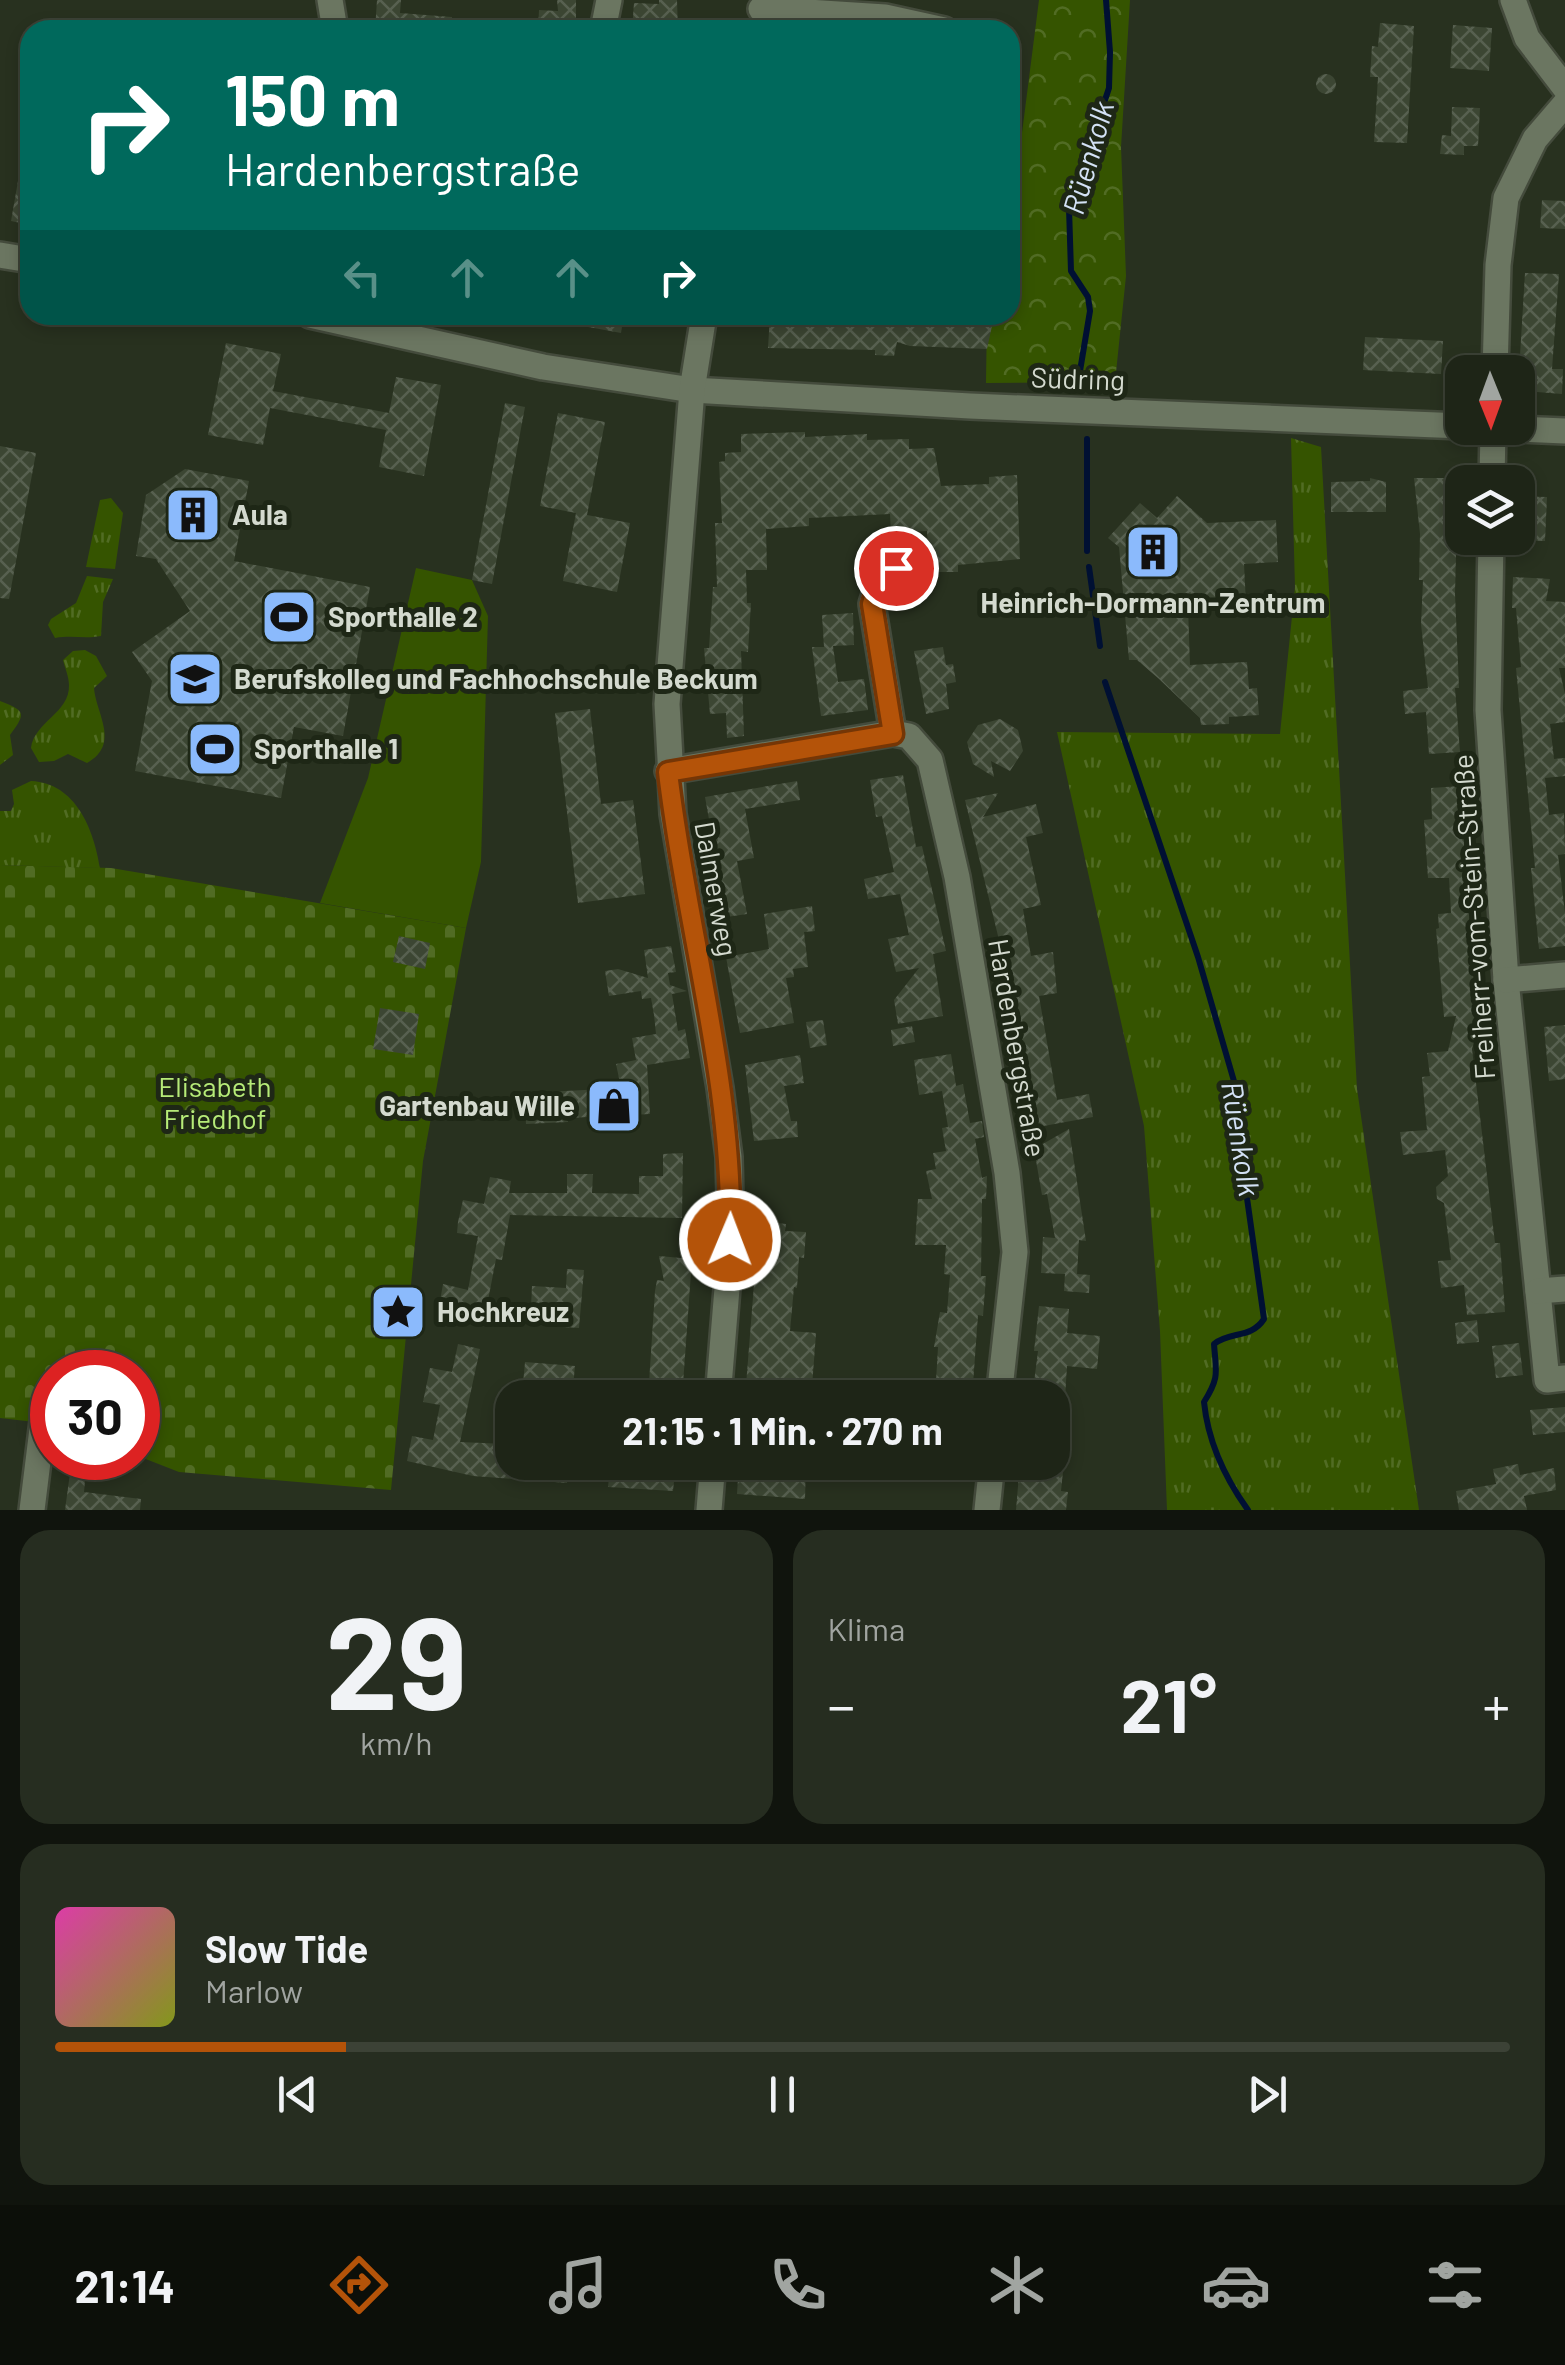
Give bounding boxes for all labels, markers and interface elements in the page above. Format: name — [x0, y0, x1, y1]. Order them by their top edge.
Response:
text: 150 m — [225, 56, 400, 140]
icon: right — [60, 60, 190, 190]
water label: Rüenkolk — [1054, 96, 1120, 218]
text: Hardenbergstraße — [225, 141, 581, 195]
icon: left — [335, 250, 390, 305]
icon: ahead — [440, 250, 495, 305]
icon: ahead — [545, 250, 600, 305]
icon: right — [650, 250, 705, 305]
north arrow — [1445, 355, 1535, 445]
map controls — [1445, 355, 1535, 555]
street label: Südring — [1030, 359, 1126, 397]
button: layers — [1445, 465, 1535, 555]
building icon: Aula — [163, 485, 223, 545]
place label: Aula — [232, 497, 288, 531]
building icon: Heinrich-Dormann-Zentrum — [1123, 522, 1183, 582]
pin — [854, 526, 939, 611]
icon: arrive — [869, 541, 924, 596]
place label: Heinrich-Dormann-Zentrum — [981, 585, 1325, 619]
sports icon: Sporthalle 2 — [259, 587, 319, 647]
place label: Sporthalle 2 — [328, 599, 478, 633]
school or university icon: Berufskolleg und Fachhochschule Beckum — [165, 649, 225, 709]
place label: Berufskolleg und Fachhochschule Beckum — [234, 661, 758, 695]
sports icon: Sporthalle 1 — [185, 719, 245, 779]
place label: Sporthalle 1 — [254, 731, 398, 765]
street label: Freiherr-vom-Stein-Straße — [1445, 753, 1501, 1081]
street label: Dalmerweg — [688, 819, 746, 959]
street label: Hardenbergstraße — [982, 936, 1054, 1160]
park label: Elisabeth Friedhof — [158, 1069, 272, 1135]
shop icon: Gartenbau Wille — [584, 1076, 644, 1136]
water label: Rüenkolk — [1215, 1079, 1269, 1199]
place label: Gartenbau Wille — [379, 1088, 575, 1122]
position arrow — [678, 1188, 782, 1292]
place icon: Hochkreuz — [368, 1282, 428, 1342]
place label: Hochkreuz — [437, 1294, 569, 1328]
speed limit sign: 30 — [30, 1350, 160, 1480]
text: 21:15 · 1 Min. · 270 m — [622, 1407, 943, 1453]
text: 29 — [325, 1580, 467, 1736]
text: Klima — [828, 1609, 905, 1647]
text: 21° — [1121, 1658, 1217, 1748]
text: − — [828, 1671, 855, 1737]
text: + — [1482, 1671, 1510, 1737]
text: km/h — [360, 1723, 432, 1761]
text: Slow Tide — [205, 1925, 368, 1971]
text: Marlow — [205, 1971, 303, 2009]
icon: previous — [270, 2067, 325, 2122]
icon: pause — [755, 2067, 810, 2122]
icon: next — [1240, 2067, 1295, 2122]
icon: directions — [324, 2250, 394, 2320]
icon: music — [543, 2250, 613, 2320]
icon: phone — [763, 2250, 833, 2320]
icon: climate — [982, 2250, 1052, 2320]
icon: car — [1201, 2250, 1271, 2320]
icon: filters — [1420, 2250, 1490, 2320]
text: 21:14 — [75, 2258, 175, 2312]

